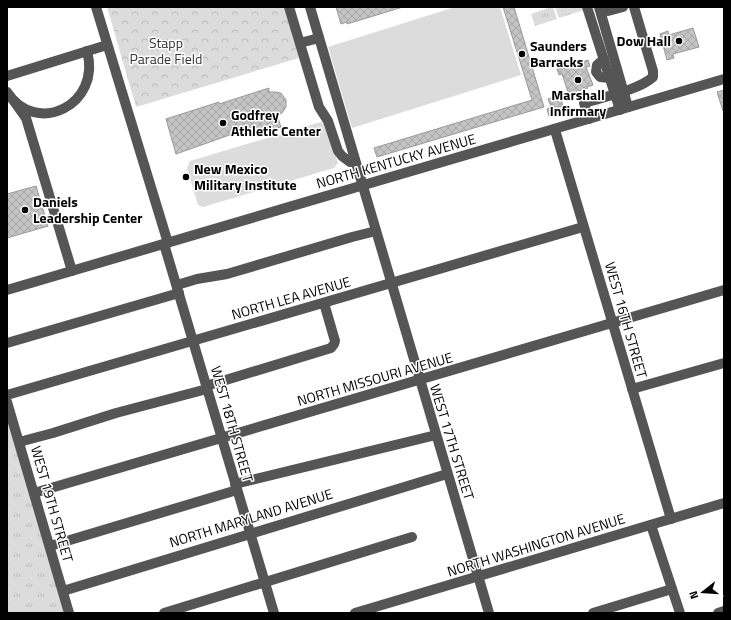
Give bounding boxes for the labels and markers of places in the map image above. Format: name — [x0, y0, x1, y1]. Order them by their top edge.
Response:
place label: Dow Hall — [617, 30, 671, 51]
place label: Saunders Barracks — [530, 35, 587, 72]
marker: Dow Hall — [674, 36, 684, 46]
marker: Saunders Barracks — [517, 49, 527, 59]
marker: Marshall Infirmary — [573, 75, 583, 85]
place label: Marshall Infirmary — [550, 84, 606, 121]
place label: Godfrey Athletic Center — [231, 104, 321, 141]
marker: Godfrey Athletic Center — [218, 118, 228, 128]
place label: New Mexico Military Institute — [194, 158, 297, 195]
marker: New Mexico Military Institute — [181, 172, 191, 182]
place label: Daniels Leadership Center — [33, 191, 142, 228]
marker: Daniels Leadership Center — [20, 205, 30, 215]

